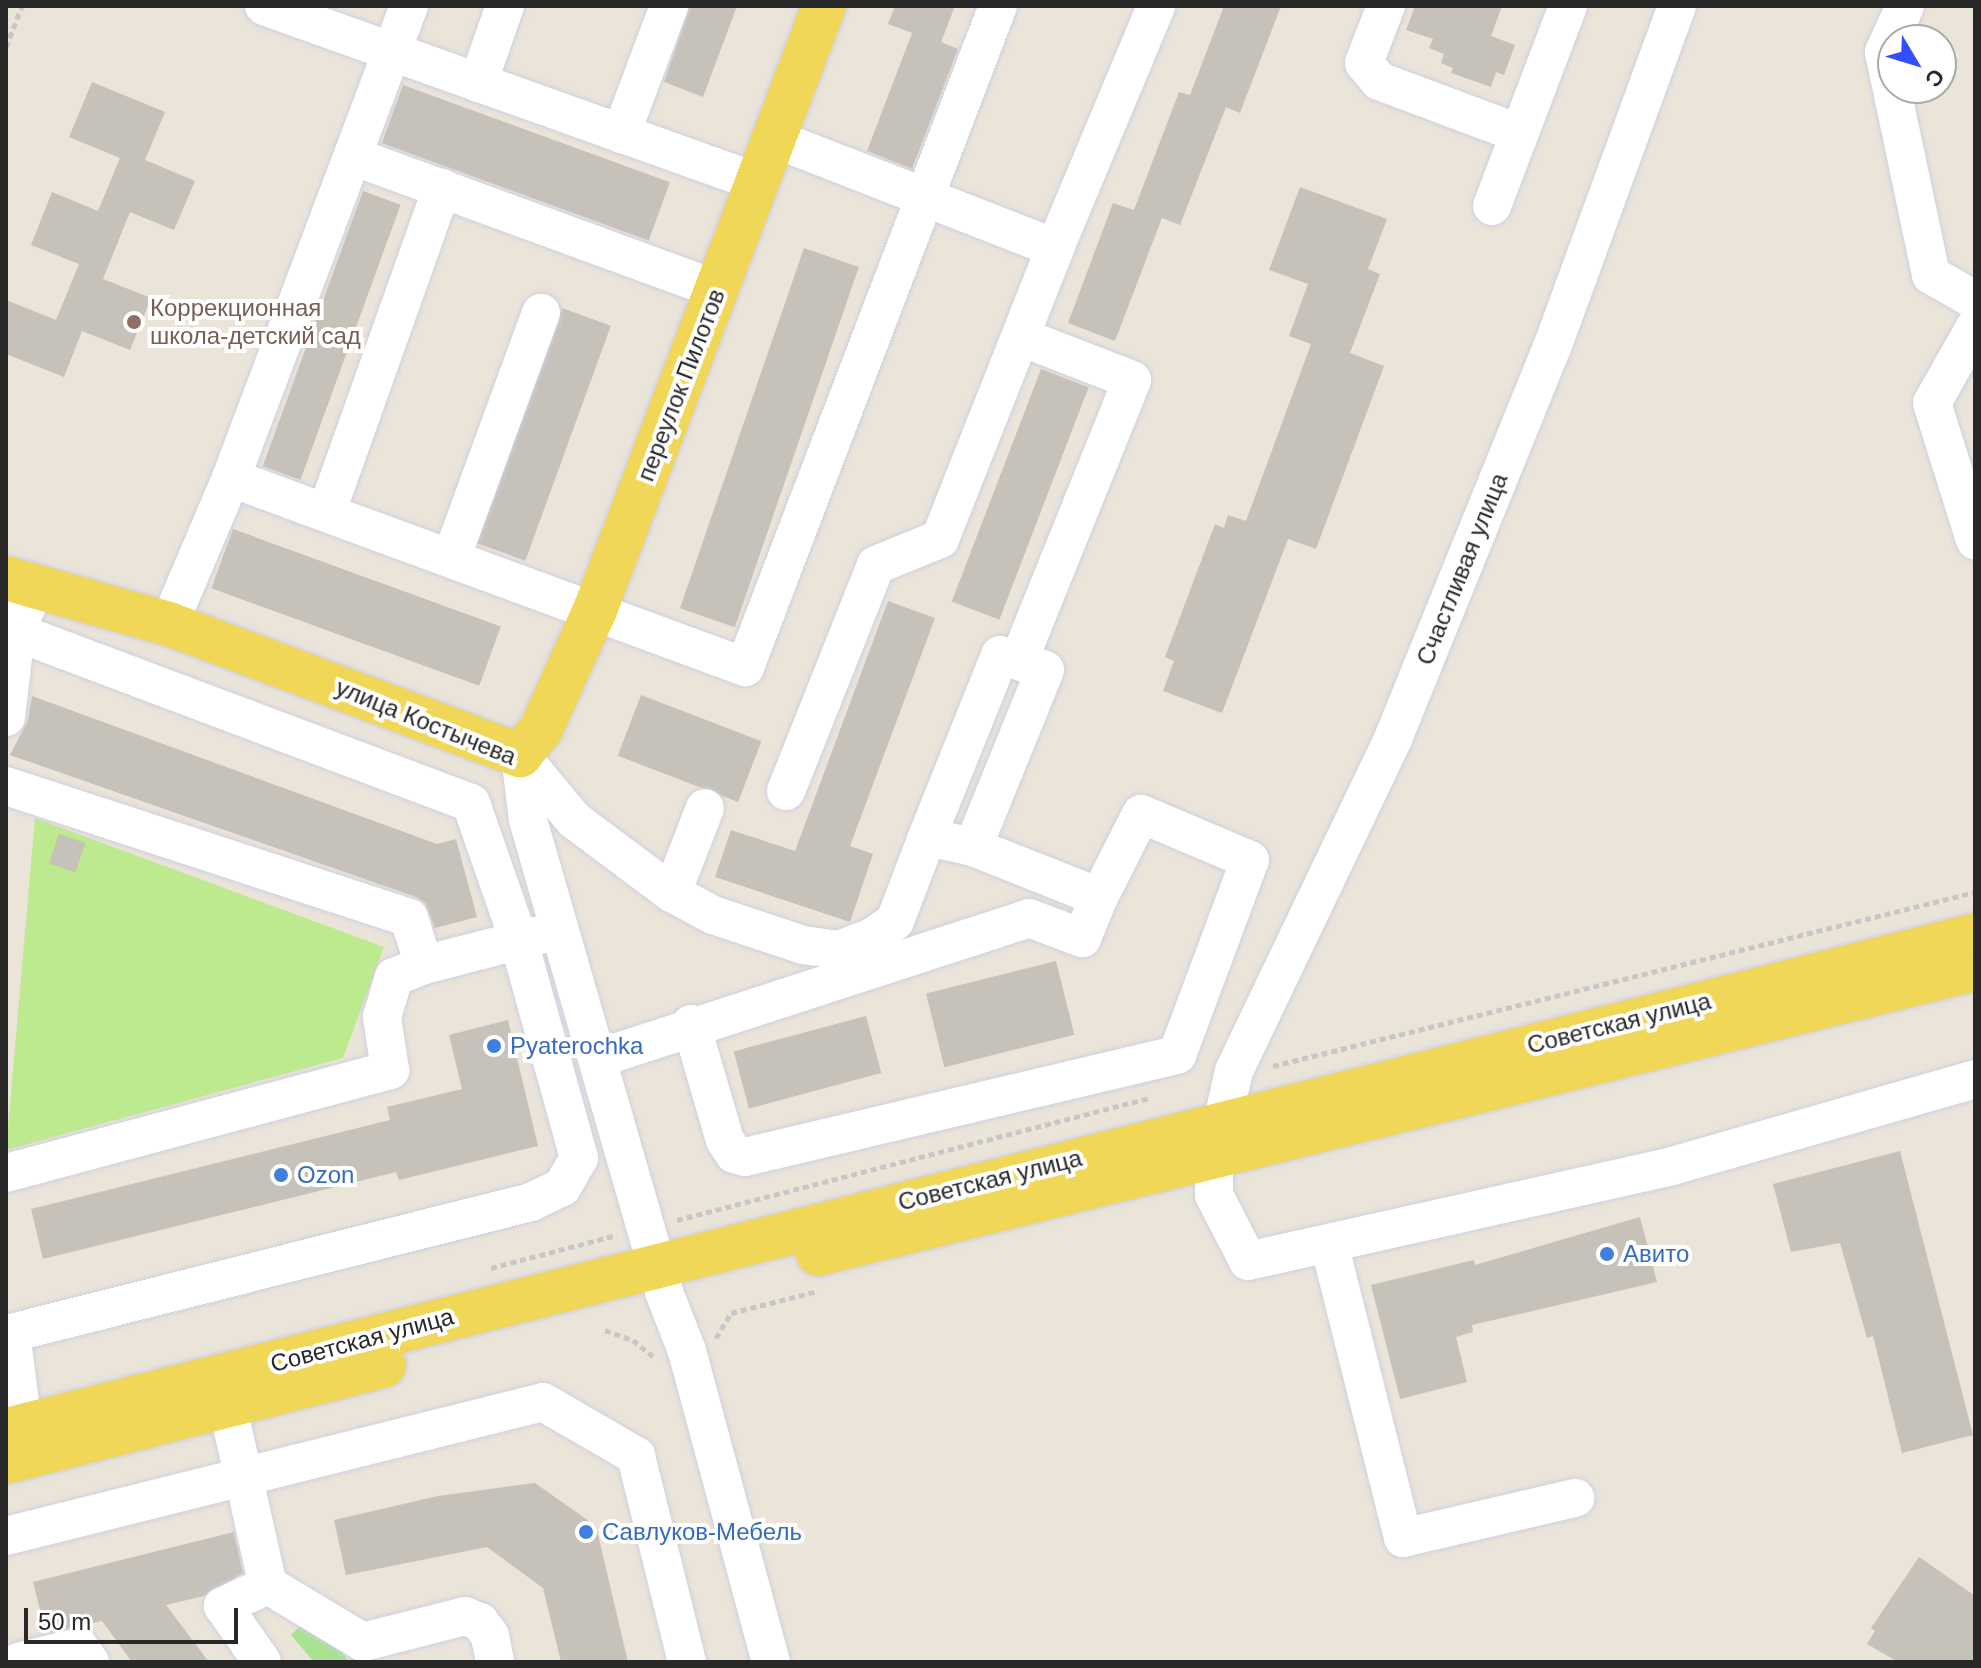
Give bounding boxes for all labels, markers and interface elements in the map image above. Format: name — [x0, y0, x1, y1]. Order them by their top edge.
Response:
north arrow — [1877, 24, 1957, 104]
text: С — [1920, 64, 1949, 92]
street label: переулок Пилотов — [631, 285, 731, 485]
place label: Коррекционная школа-детский сад — [150, 294, 361, 350]
marker: Коррекционная школа-детский сад — [125, 313, 143, 331]
street label: Счастливая улица — [1410, 469, 1514, 669]
street label: улица Костычева — [332, 673, 520, 771]
street label: Советская улица — [1524, 986, 1714, 1060]
place label: Pyaterochka — [510, 1032, 643, 1060]
marker: Pyaterochka — [485, 1037, 503, 1055]
street label: Советская улица — [895, 1143, 1085, 1217]
place label: Ozon — [297, 1161, 354, 1189]
marker: Ozon — [272, 1166, 290, 1184]
place label: Авито — [1623, 1240, 1689, 1268]
marker: Авито — [1598, 1245, 1616, 1263]
street label: Советская улица — [267, 1302, 457, 1378]
place label: Савлуков-Мебель — [602, 1518, 802, 1546]
marker: Савлуков-Мебель — [577, 1523, 595, 1541]
scale bar — [28, 1592, 242, 1642]
text: 50 m — [38, 1608, 91, 1635]

